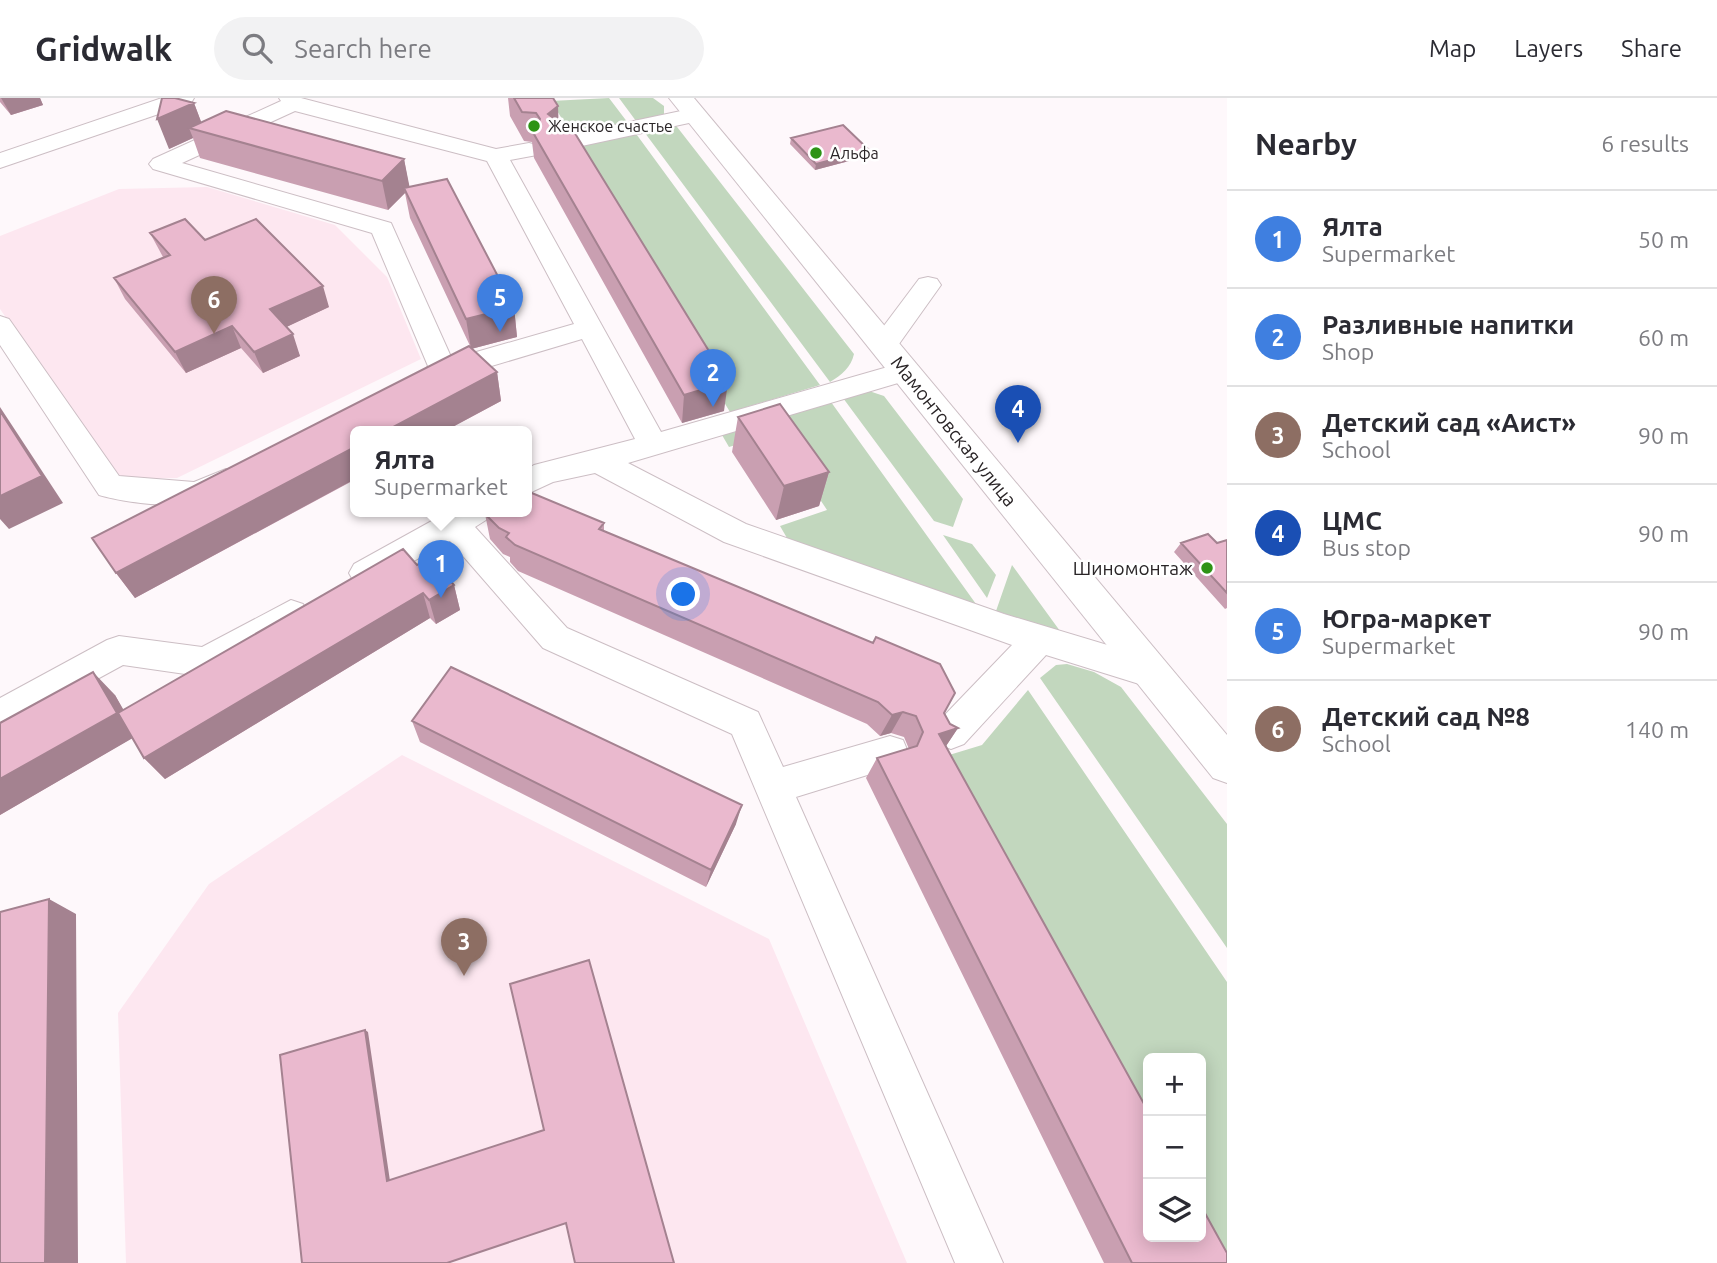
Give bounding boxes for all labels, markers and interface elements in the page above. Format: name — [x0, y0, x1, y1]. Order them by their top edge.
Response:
search box — [214, 17, 704, 80]
icon: search — [238, 29, 276, 67]
text: Gridwalk — [35, 30, 172, 67]
text: Search here — [294, 34, 432, 63]
text: Map — [1429, 35, 1476, 62]
text: Layers — [1514, 35, 1583, 62]
text: Share — [1621, 35, 1682, 62]
place label: Женское счастье — [548, 117, 673, 135]
marker: Женское счастье — [526, 118, 542, 134]
text: Nearby — [1255, 127, 1357, 161]
text: 6 results — [1601, 131, 1689, 156]
place label: Альфа — [830, 144, 879, 162]
marker: Альфа — [808, 145, 824, 161]
text: Ялта — [1322, 212, 1383, 241]
text: 1 — [1272, 227, 1284, 252]
text: 50 m — [1638, 227, 1689, 252]
text: Supermarket — [1322, 241, 1455, 266]
pin: 5 — [477, 274, 523, 332]
pin: 6 — [191, 276, 237, 334]
text: Разливные напитки — [1322, 310, 1574, 339]
text: 2 — [1272, 325, 1284, 350]
text: 60 m — [1638, 325, 1689, 350]
text: Shop — [1322, 339, 1374, 364]
pin: 2 — [690, 349, 736, 407]
street label: Мамонтовская улица — [887, 351, 1021, 511]
pin: 4 — [995, 385, 1041, 443]
text: Детский сад «Аист» — [1322, 408, 1576, 437]
text: 3 — [1272, 423, 1284, 448]
text: 90 m — [1638, 423, 1689, 448]
popup — [350, 426, 532, 517]
text: School — [1322, 437, 1391, 462]
text: Ялта — [374, 445, 435, 474]
text: Supermarket — [374, 474, 508, 499]
text: ЦМС — [1322, 506, 1382, 535]
text: 4 — [1272, 521, 1284, 546]
text: 90 m — [1638, 521, 1689, 546]
text: Bus stop — [1322, 535, 1411, 560]
pin: 1 — [418, 540, 464, 598]
place label: Шиномонтаж — [1073, 557, 1193, 579]
marker: Шиномонтаж — [1199, 560, 1215, 576]
your location — [666, 577, 700, 611]
text: Югра-маркет — [1322, 604, 1491, 633]
text: 5 — [1272, 619, 1284, 644]
text: 90 m — [1638, 619, 1689, 644]
text: Supermarket — [1322, 633, 1455, 658]
text: Детский сад №8 — [1322, 702, 1530, 731]
text: 6 — [1272, 717, 1284, 742]
text: 140 m — [1625, 717, 1689, 742]
text: School — [1322, 731, 1391, 756]
pin: 3 — [441, 918, 487, 976]
map controls — [1143, 1053, 1206, 1242]
button: + — [1143, 1053, 1206, 1116]
button: − — [1143, 1116, 1206, 1179]
button: layers — [1143, 1179, 1206, 1242]

